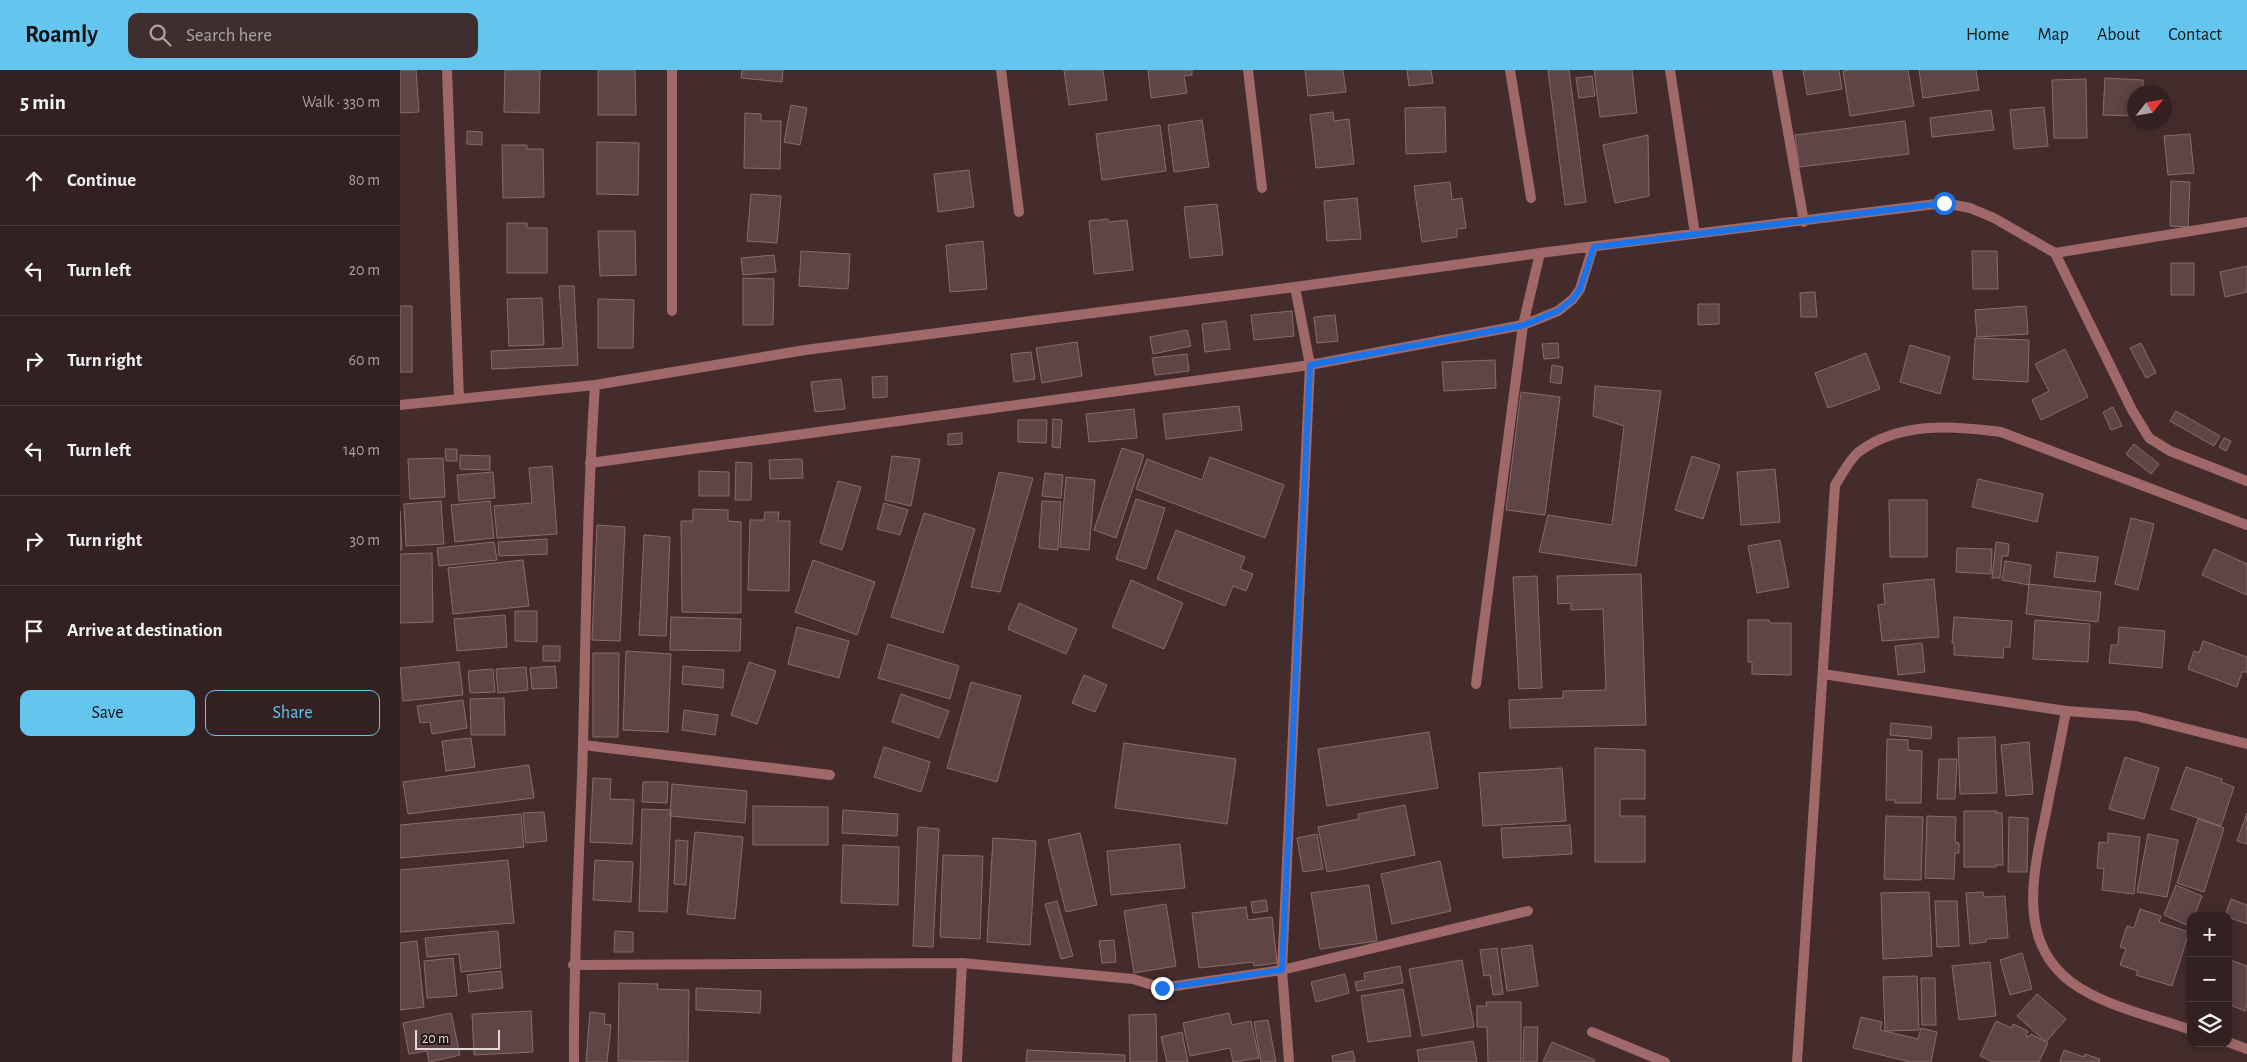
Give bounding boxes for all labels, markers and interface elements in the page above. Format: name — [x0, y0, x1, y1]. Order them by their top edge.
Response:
search box — [128, 13, 478, 58]
icon: search — [146, 21, 174, 49]
text: Roamly — [25, 23, 98, 47]
text: Search here — [186, 26, 272, 45]
text: Home — [1966, 26, 2009, 44]
text: Map — [2037, 26, 2069, 44]
text: About — [2097, 26, 2140, 44]
text: Contact — [2168, 26, 2222, 44]
north arrow — [2127, 85, 2172, 130]
text: 5 min — [20, 92, 66, 113]
text: Walk · 330 m — [302, 94, 380, 110]
icon: ahead — [20, 167, 48, 195]
text: Continue — [67, 171, 136, 190]
text: 80 m — [349, 172, 380, 188]
route start — [1933, 192, 1956, 215]
icon: left — [20, 257, 48, 285]
text: Turn left — [67, 261, 131, 280]
text: 20 m — [349, 262, 380, 278]
icon: right — [20, 347, 48, 375]
text: Turn right — [67, 351, 142, 370]
text: 60 m — [349, 352, 380, 368]
icon: left — [20, 437, 48, 465]
text: Turn left — [67, 441, 131, 460]
text: 140 m — [343, 442, 380, 458]
icon: right — [20, 527, 48, 555]
text: Turn right — [67, 531, 142, 550]
text: 30 m — [350, 532, 380, 548]
icon: arrive — [20, 617, 48, 645]
text: Arrive at destination — [67, 621, 223, 640]
button: Save — [20, 690, 195, 736]
button: Share — [205, 690, 380, 736]
map controls — [2187, 912, 2232, 1047]
button: + — [2187, 912, 2232, 957]
button: − — [2187, 957, 2232, 1002]
route end — [1151, 977, 1174, 1000]
button: layers — [2187, 1002, 2232, 1047]
scale bar — [415, 1027, 500, 1050]
text: 20 m — [422, 1032, 449, 1046]

